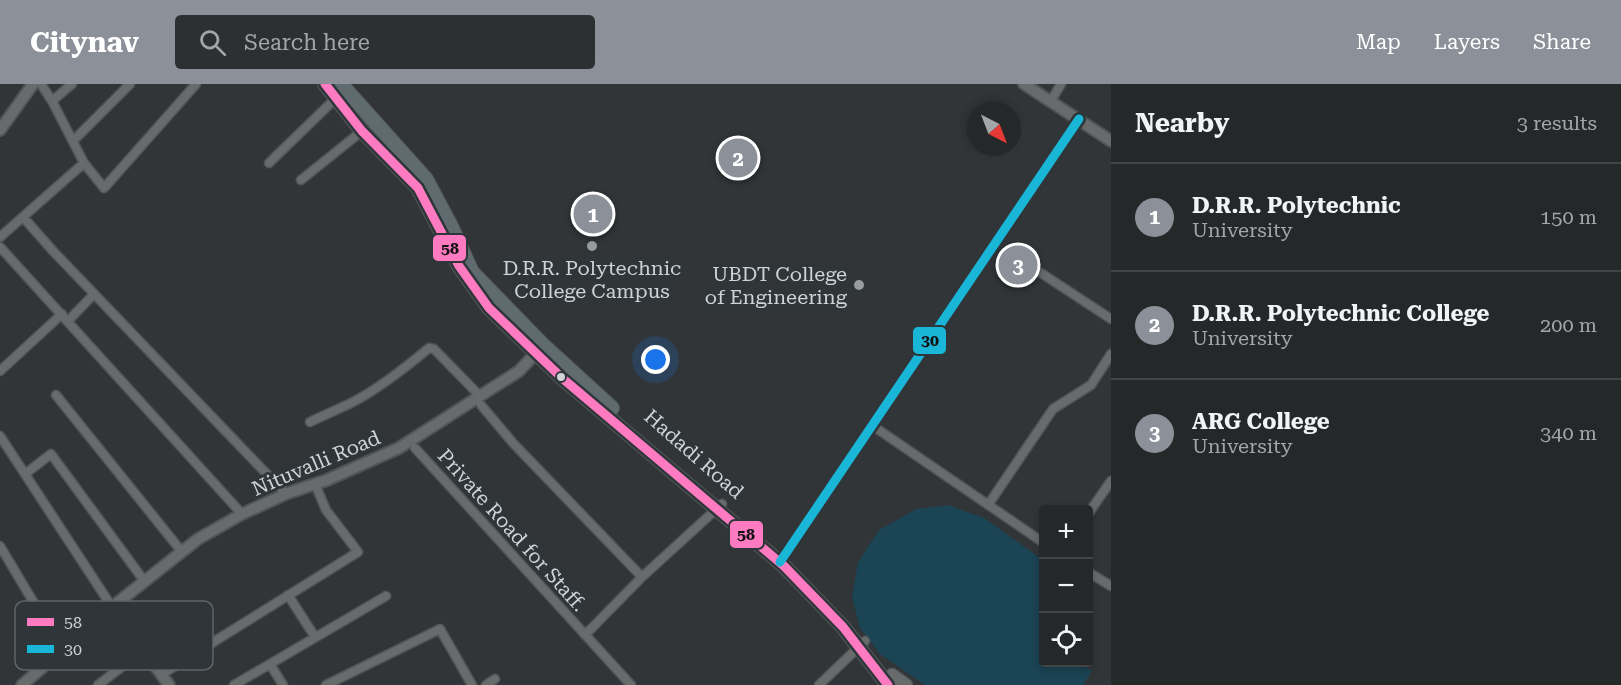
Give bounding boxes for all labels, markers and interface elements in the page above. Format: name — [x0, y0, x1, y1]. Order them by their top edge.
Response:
search box — [175, 15, 595, 69]
text: Citynav — [30, 26, 139, 59]
icon: search — [196, 26, 229, 59]
text: Search here — [244, 30, 370, 55]
text: Map — [1356, 30, 1401, 54]
text: Layers — [1434, 30, 1500, 54]
text: Share — [1533, 30, 1591, 54]
north arrow — [967, 102, 1021, 156]
text: Nearby — [1135, 108, 1229, 138]
text: 3 results — [1517, 111, 1597, 135]
pin: 2 — [718, 136, 758, 181]
pin: 1 — [574, 192, 612, 236]
text: D.R.R. Polytechnic — [1192, 193, 1401, 218]
text: 1 — [1149, 205, 1160, 229]
text: 150 m — [1540, 205, 1597, 229]
text: University — [1192, 218, 1293, 242]
line badge: 58 — [432, 234, 467, 262]
text: 58 — [441, 239, 459, 258]
marker: D.R.R. Polytechnic College Campus — [585, 239, 599, 253]
pin: 3 — [998, 242, 1038, 288]
place label: D.R.R. Polytechnic College Campus — [503, 256, 681, 303]
place label: UBDT College of Engineering — [705, 262, 848, 309]
marker: UBDT College of Engineering — [852, 278, 866, 292]
text: D.R.R. Polytechnic College — [1192, 301, 1490, 326]
text: 2 — [1149, 313, 1160, 337]
text: 200 m — [1540, 313, 1597, 337]
line badge: 30 — [912, 326, 947, 355]
text: University — [1192, 326, 1293, 350]
text: 30 — [921, 331, 939, 350]
your location — [641, 345, 670, 374]
unlabelled marker — [555, 371, 567, 383]
street label: Hadadi Road — [639, 404, 749, 504]
text: ARG College — [1192, 409, 1330, 434]
text: 3 — [1149, 421, 1160, 445]
text: 340 m — [1540, 421, 1597, 445]
street label: Nituvalli Road — [248, 425, 384, 501]
text: University — [1192, 434, 1293, 458]
street label: Private Road for Staff. — [433, 444, 591, 616]
map controls — [1039, 505, 1093, 667]
button: + — [1039, 505, 1093, 559]
line badge: 58 — [729, 520, 764, 549]
text: 58 — [737, 525, 755, 544]
button: − — [1039, 559, 1093, 613]
legend — [15, 601, 213, 670]
text: 58 — [64, 613, 82, 632]
button: locate — [1039, 613, 1093, 667]
text: 30 — [64, 640, 82, 659]

